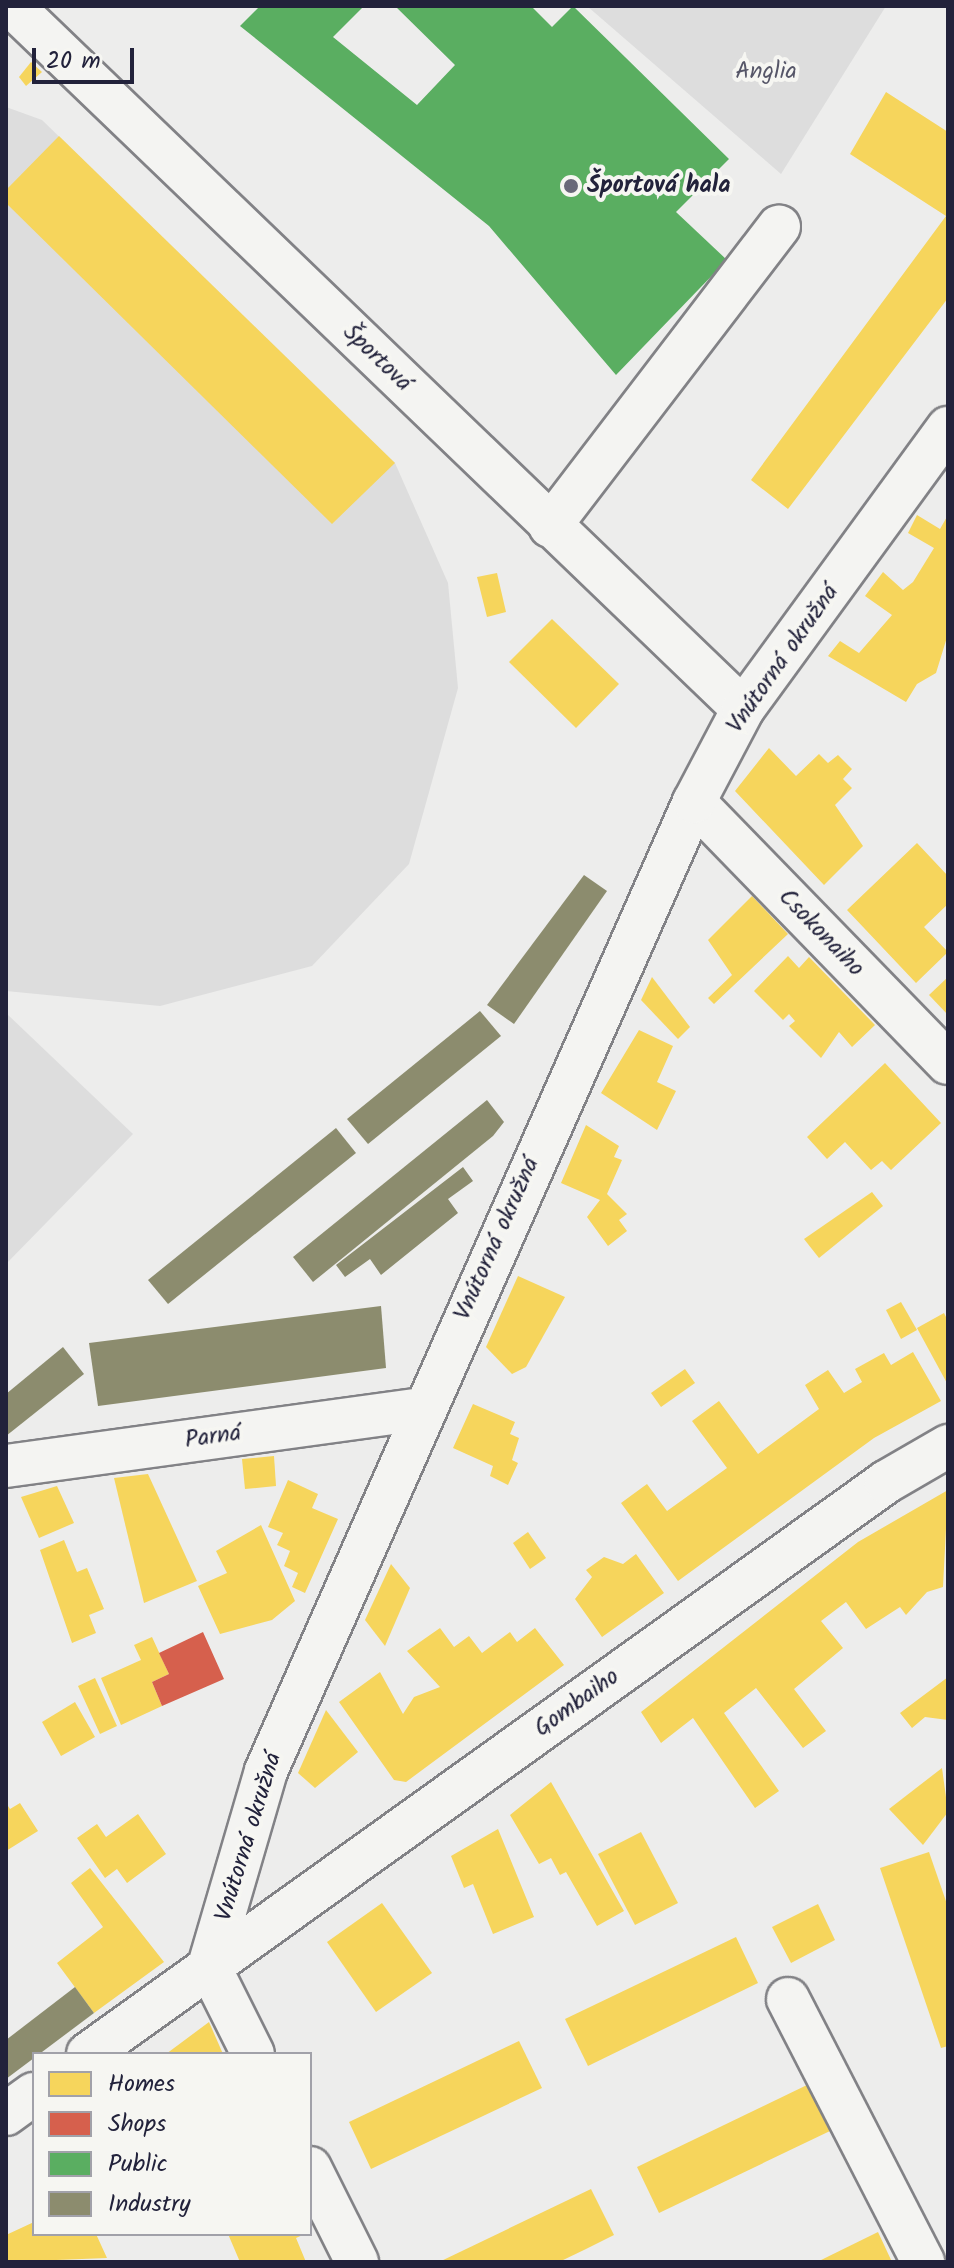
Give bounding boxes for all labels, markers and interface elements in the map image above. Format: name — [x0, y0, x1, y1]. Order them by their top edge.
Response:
scale bar — [36, 32, 138, 82]
text: 20 m — [46, 42, 101, 81]
park label: Anglia — [735, 58, 797, 86]
place label: Športová hala — [587, 172, 730, 200]
marker: Športová hala — [562, 177, 580, 195]
street label: Športová — [337, 318, 417, 398]
street label: Vnútorná okružná — [721, 579, 845, 739]
street label: Csokonaiho — [772, 883, 870, 983]
street label: Vnútorná okružná — [448, 1153, 546, 1325]
street label: Parná — [183, 1419, 243, 1455]
street label: Gombaiho — [529, 1663, 625, 1743]
street label: Vnútorná okružná — [210, 1749, 288, 1925]
legend — [32, 2052, 312, 2236]
text: Homes — [108, 2065, 175, 2104]
text: Shops — [108, 2105, 166, 2144]
text: Public — [108, 2145, 167, 2184]
text: Industry — [108, 2185, 190, 2224]

